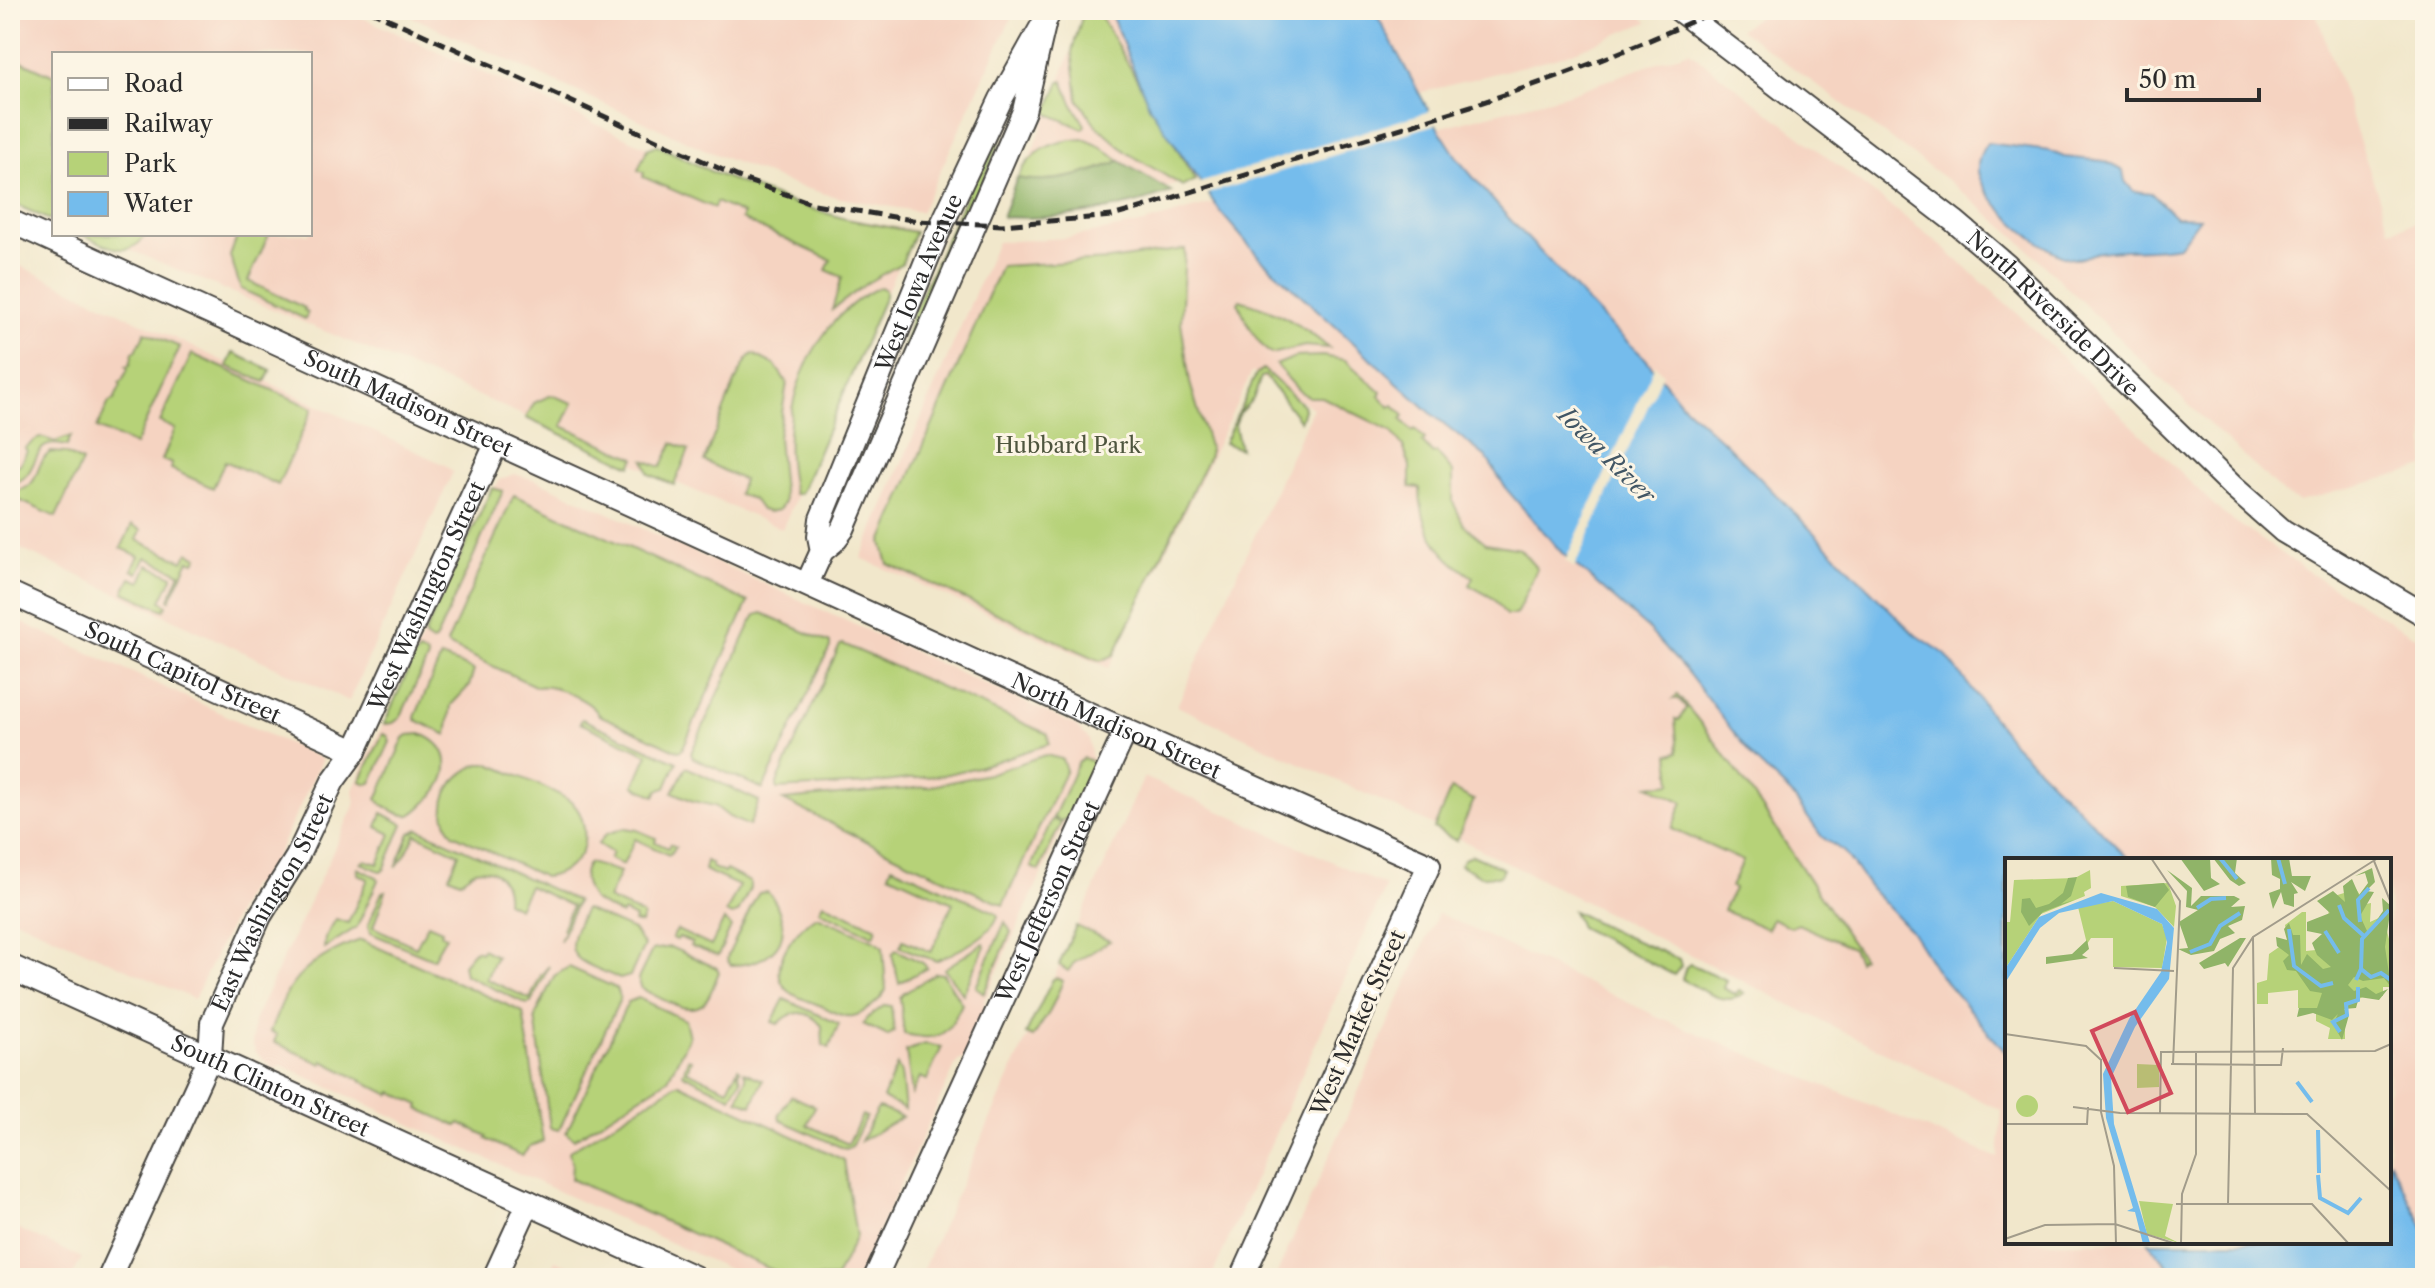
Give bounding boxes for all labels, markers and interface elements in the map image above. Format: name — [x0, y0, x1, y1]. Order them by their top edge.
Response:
legend — [52, 52, 312, 236]
scale bar — [2127, 52, 2259, 102]
text: 50 m — [2139, 65, 2196, 94]
text: Road — [124, 69, 184, 98]
text: Railway — [124, 109, 214, 138]
text: Park — [124, 149, 177, 178]
text: Water — [123, 189, 193, 218]
street label: West Iowa Avenue — [869, 189, 968, 377]
street label: North Riverside Drive — [1961, 224, 2145, 402]
street label: South Madison Street — [300, 344, 517, 462]
water label: Iowa River — [1551, 399, 1663, 511]
park label: Hubbard Park — [995, 432, 1142, 459]
street label: West Washington Street — [362, 477, 491, 716]
street label: South Capitol Street — [80, 616, 285, 729]
street label: North Madison Street — [1007, 667, 1225, 784]
street label: East Washington Street — [205, 789, 339, 1016]
street label: West Jefferson Street — [989, 796, 1105, 1008]
inset map — [2005, 858, 2391, 1244]
street label: West Market Street — [1304, 926, 1411, 1121]
street label: South Clinton Street — [167, 1029, 374, 1142]

